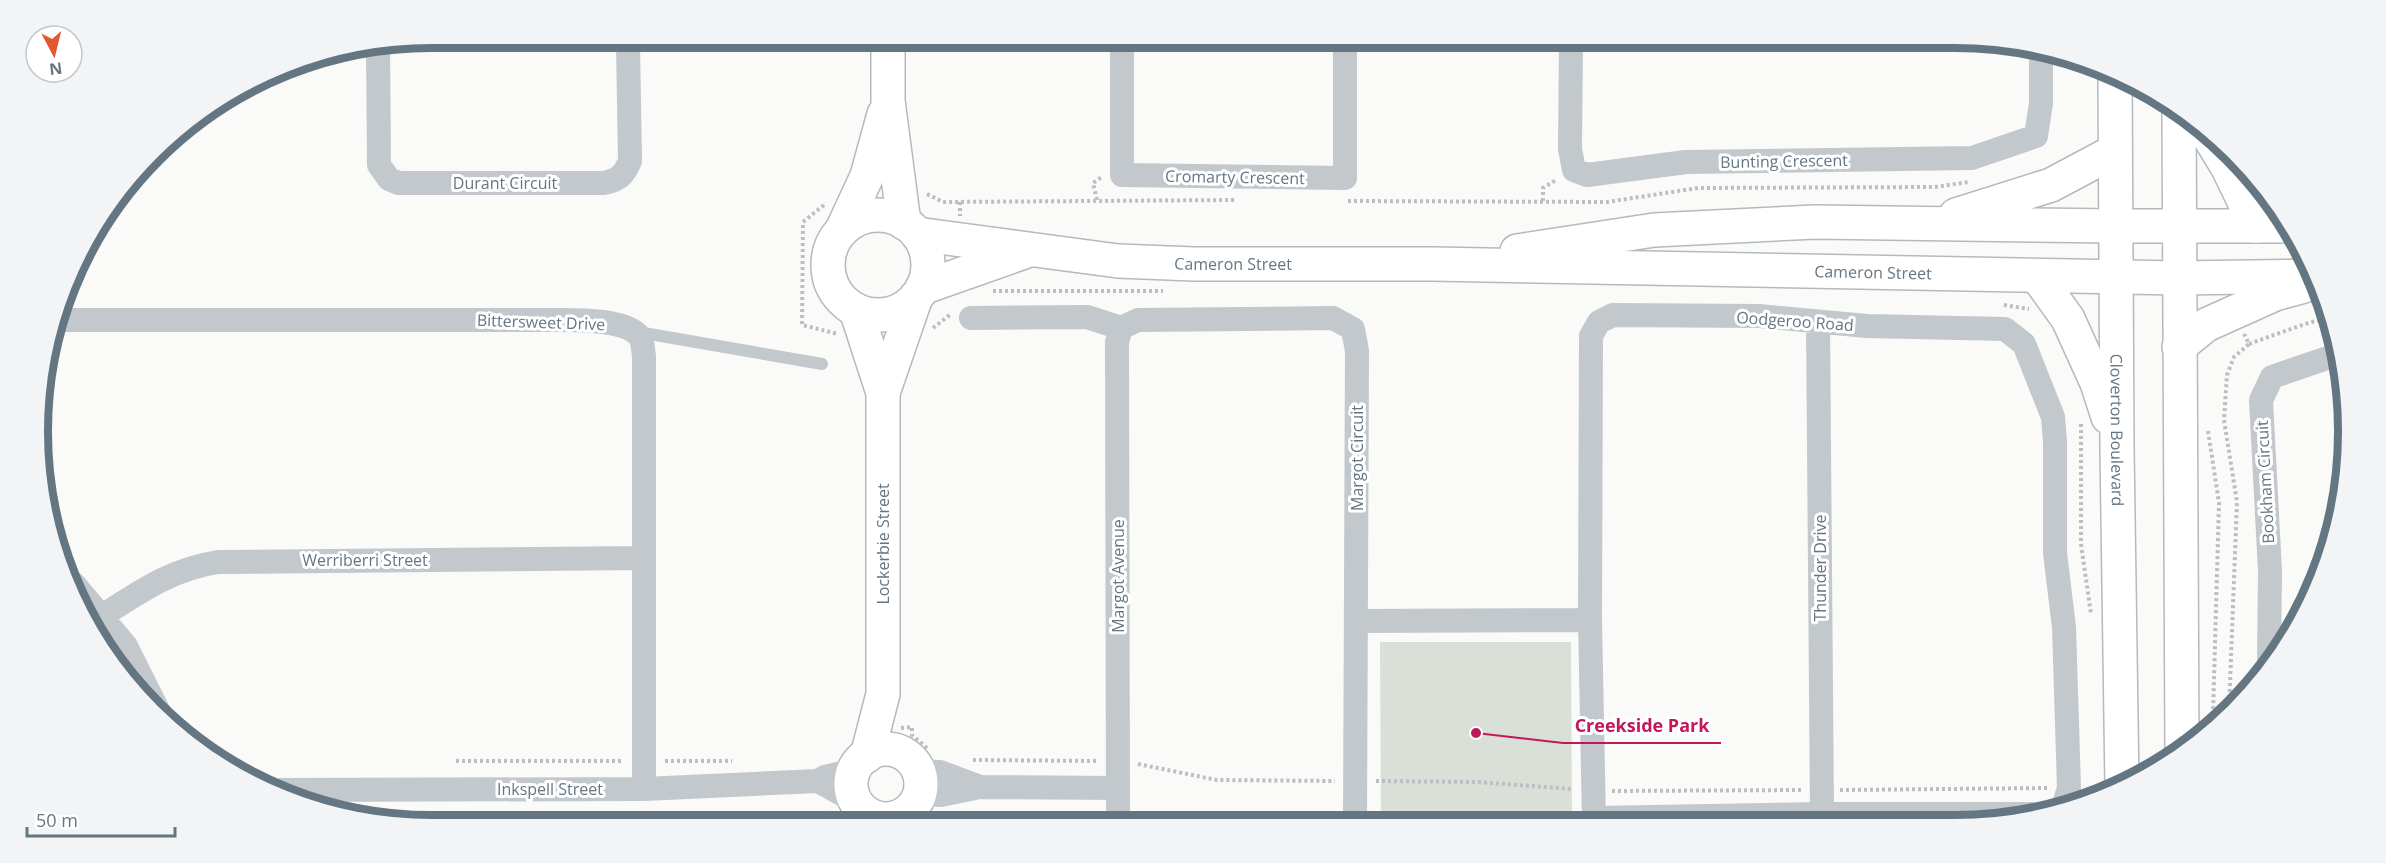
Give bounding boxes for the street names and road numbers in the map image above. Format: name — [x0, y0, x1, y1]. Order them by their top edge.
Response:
street label: Bunting Crescent — [1720, 149, 1848, 173]
street label: Cromarty Crescent — [1165, 165, 1305, 189]
street label: Durant Circuit — [453, 172, 557, 194]
street label: Cameron Street — [1174, 252, 1292, 275]
street label: Cameron Street — [1814, 260, 1932, 284]
street label: Oodgeroo Road — [1736, 306, 1854, 336]
street label: Bittersweet Drive — [476, 309, 606, 335]
street label: Cloverton Boulevard — [2105, 354, 2129, 506]
street label: Margot Circuit — [1346, 405, 1368, 511]
street label: Bookham Circuit — [2251, 419, 2279, 544]
street label: Lockerbie Street — [872, 483, 894, 605]
street label: Thunder Drive — [1809, 515, 1831, 621]
street label: Margot Avenue — [1107, 519, 1129, 633]
street label: Werriberri Street — [302, 549, 428, 571]
street label: Inkspell Street — [497, 778, 603, 800]

